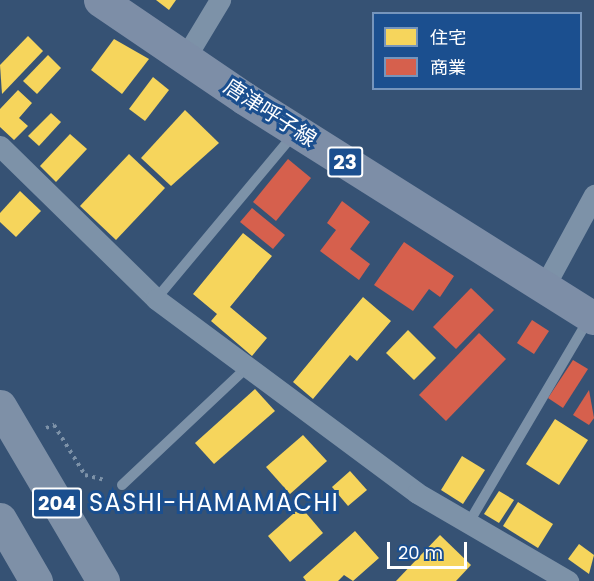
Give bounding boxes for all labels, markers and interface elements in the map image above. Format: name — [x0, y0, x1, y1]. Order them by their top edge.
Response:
legend — [372, 12, 582, 90]
text: 住宅 — [430, 25, 466, 50]
text: 商業 — [430, 55, 466, 80]
street label: 唐津呼子線 — [219, 74, 321, 152]
road number: 23 — [327, 145, 363, 179]
road number: 204 — [32, 486, 82, 520]
district label: SASHI-HAMAMACHI — [89, 489, 339, 517]
scale bar — [390, 530, 470, 568]
text: 20 m — [398, 540, 443, 565]

